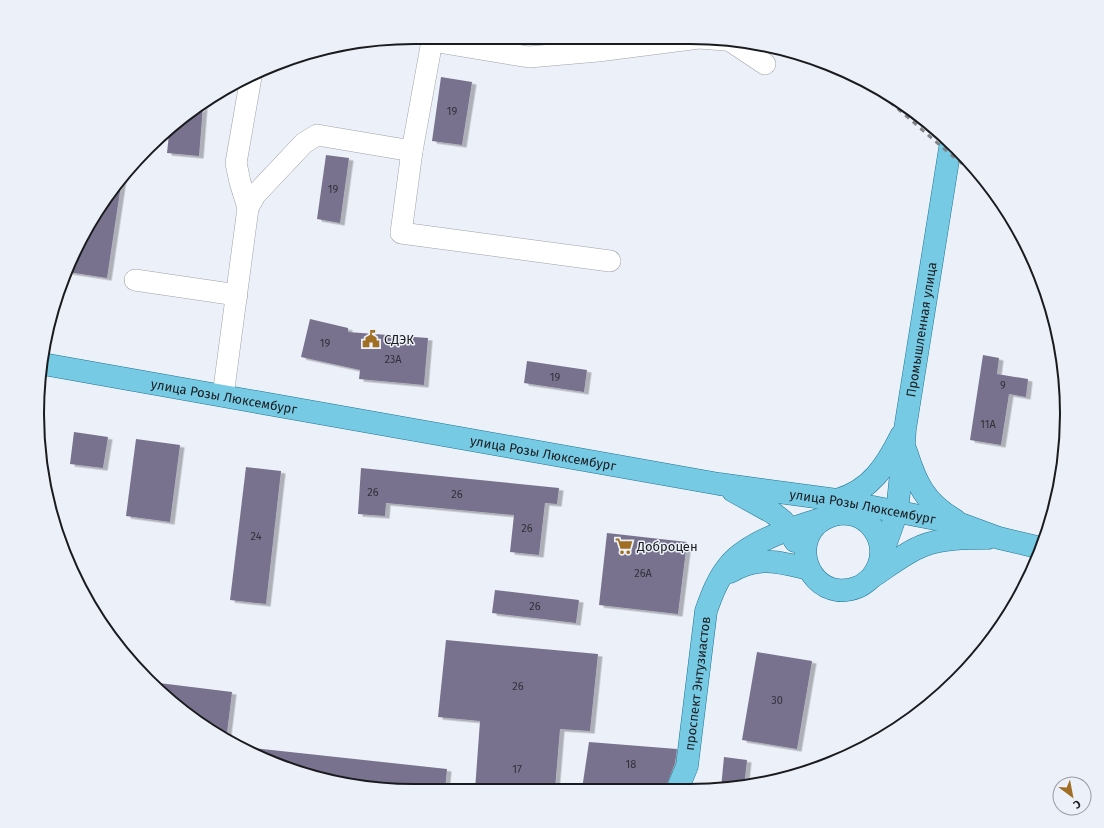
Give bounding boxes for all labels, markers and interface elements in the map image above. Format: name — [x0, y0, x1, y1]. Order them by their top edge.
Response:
house number: 19 — [447, 105, 457, 118]
house number: 19 — [328, 183, 338, 196]
street label: Промышленная улица — [903, 261, 939, 398]
public building icon: СДЭК — [361, 329, 381, 349]
place label: СДЭК — [384, 332, 414, 347]
house number: 19 — [320, 337, 330, 350]
house number: 23А — [384, 353, 402, 366]
house number: 19 — [550, 371, 560, 384]
street label: улица Розы Люксембург — [150, 376, 299, 417]
house number: 9 — [1000, 379, 1006, 392]
house number: 11А — [980, 418, 997, 431]
street label: улица Розы Люксембург — [469, 432, 618, 473]
house number: 26 — [367, 486, 379, 499]
street label: улица Розы Люксембург — [789, 486, 937, 527]
house number: 26 — [451, 488, 463, 501]
house number: 26 — [521, 522, 533, 535]
house number: 24 — [251, 530, 262, 543]
supermarket icon: Доброцен — [614, 536, 634, 556]
place label: Доброцен — [636, 539, 698, 554]
house number: 26А — [634, 567, 652, 580]
house number: 26 — [529, 600, 541, 613]
street label: проспект Энтузиастов — [681, 615, 713, 751]
house number: 26 — [512, 680, 524, 693]
house number: 30 — [771, 694, 783, 707]
house number: 18 — [626, 758, 636, 771]
house number: 17 — [512, 763, 522, 776]
north arrow — [1052, 776, 1092, 816]
text: С — [1070, 797, 1083, 812]

